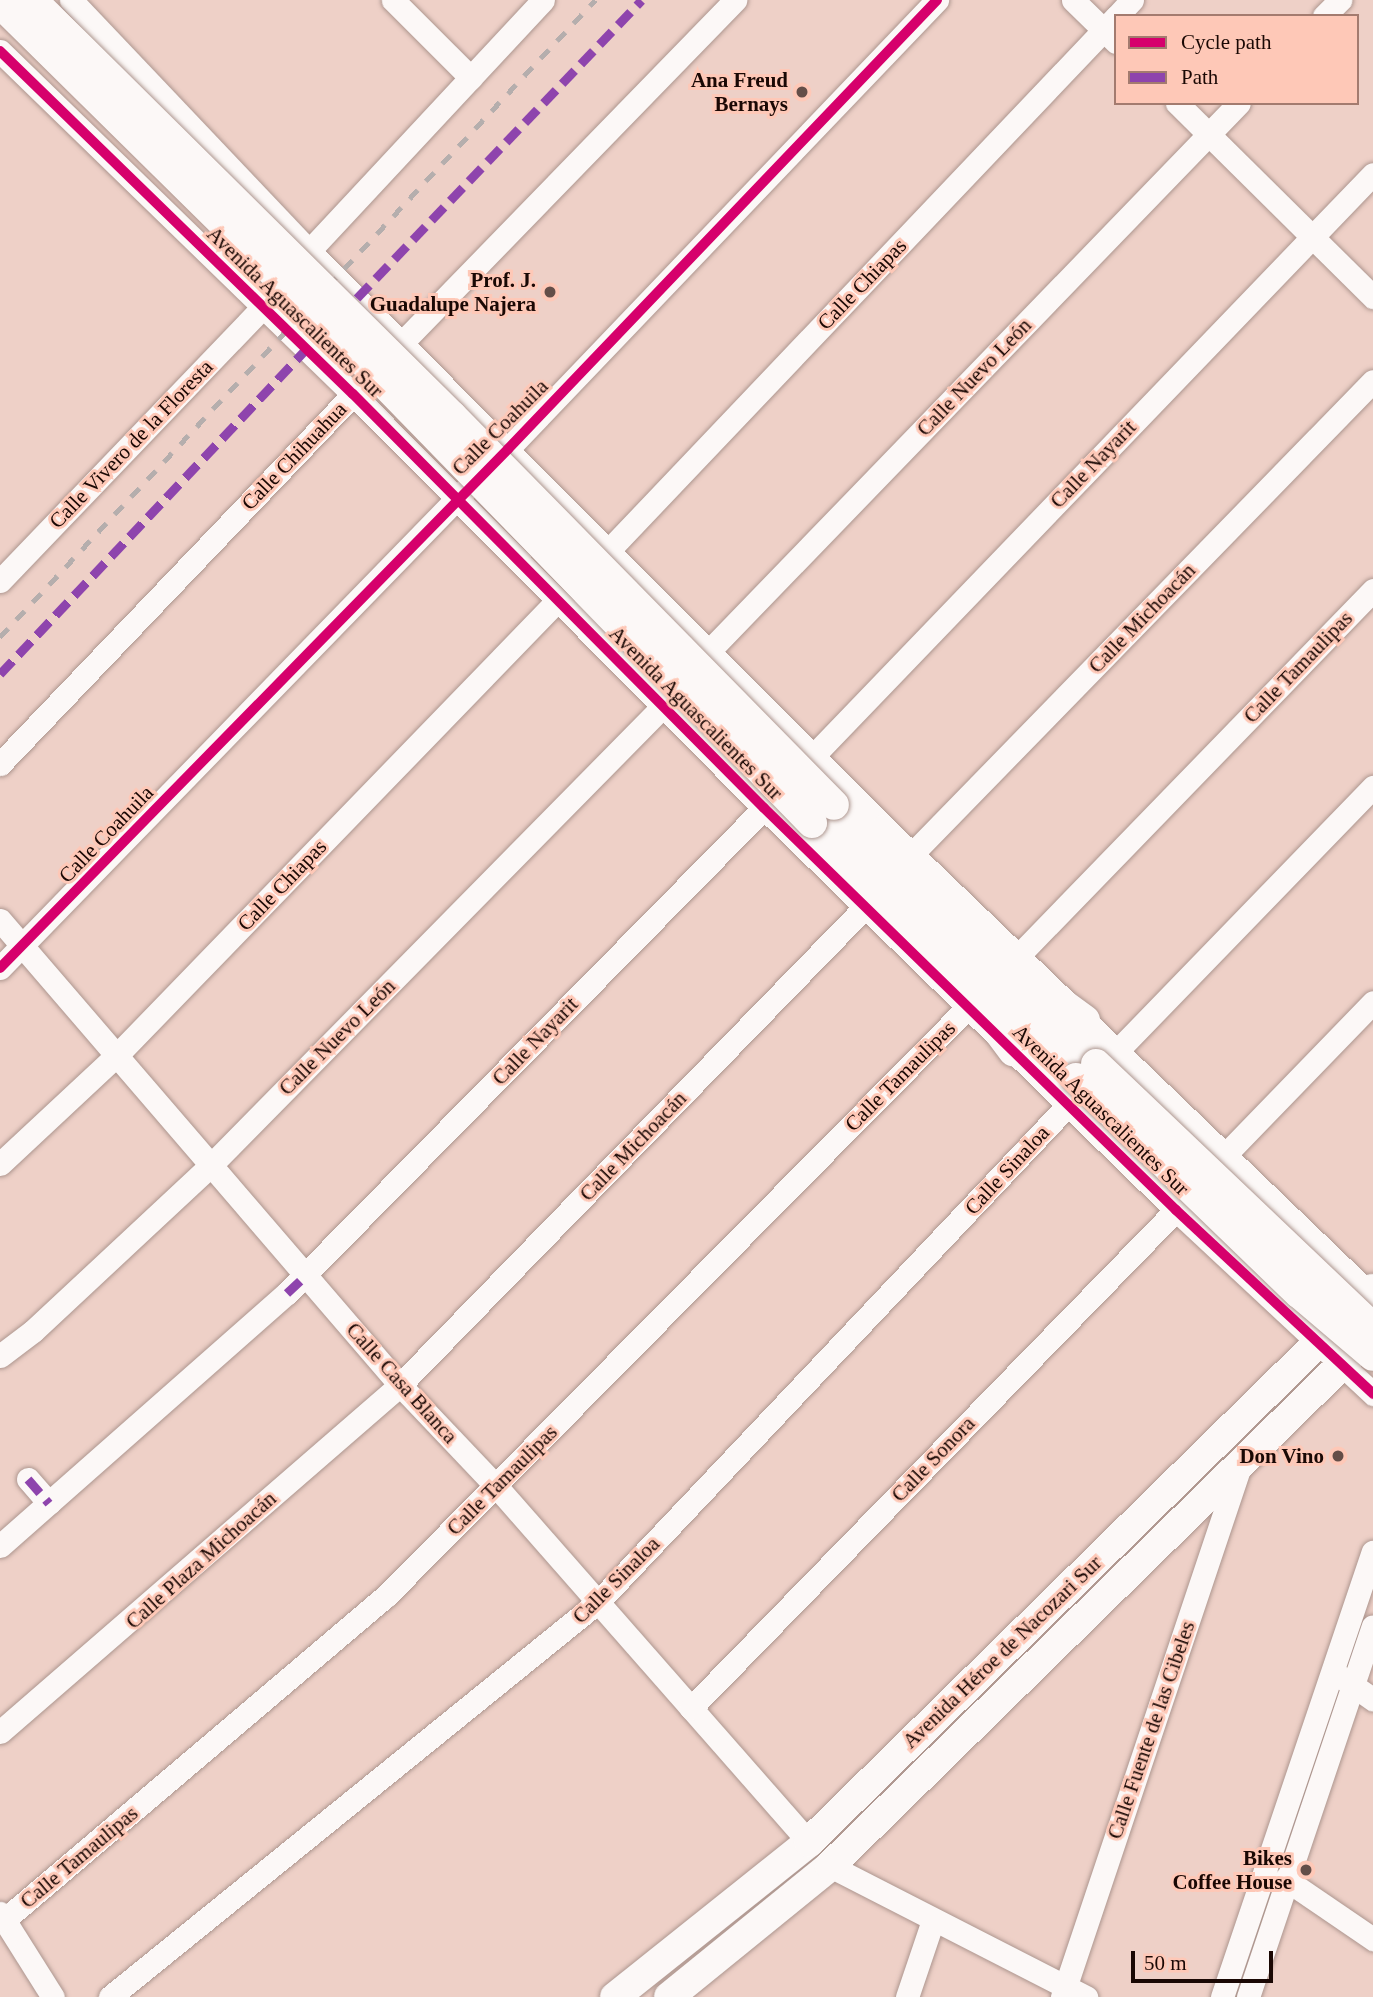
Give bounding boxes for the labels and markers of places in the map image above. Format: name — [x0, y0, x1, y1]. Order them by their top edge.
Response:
place label: Ana Freud Bernays — [691, 67, 788, 117]
marker: Ana Freud Bernays — [794, 84, 810, 100]
place label: Prof. J. Guadalupe Najera — [370, 267, 536, 317]
marker: Prof. J. Guadalupe Najera — [542, 284, 558, 300]
place label: Don Vino — [1239, 1443, 1324, 1469]
marker: Don Vino — [1330, 1448, 1346, 1464]
place label: Bikes Coffee House — [1172, 1845, 1292, 1895]
marker: Bikes Coffee House — [1298, 1862, 1314, 1878]

